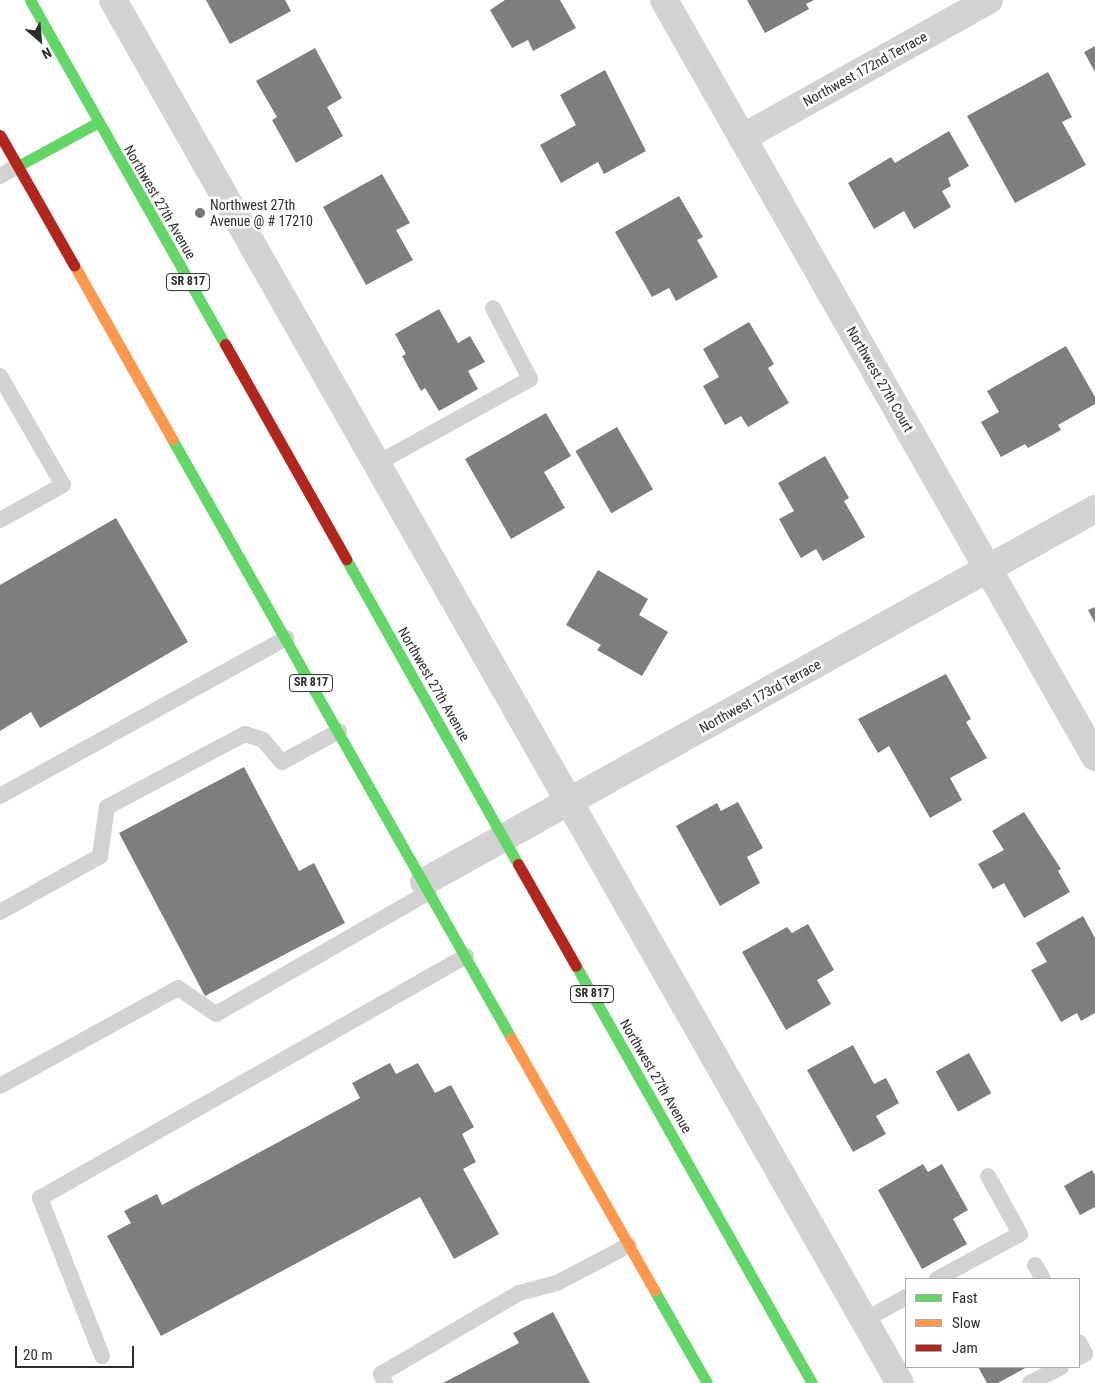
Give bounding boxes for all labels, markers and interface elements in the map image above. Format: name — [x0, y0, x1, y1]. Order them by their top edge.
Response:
north arrow — [15, 15, 65, 65]
street label: Northwest 172nd Terrace — [800, 28, 930, 110]
text: N — [39, 44, 54, 62]
street label: Northwest 27th Avenue — [121, 142, 199, 262]
place label: Northwest 27th Avenue @ # 17210 — [210, 197, 313, 230]
marker: Northwest 27th Avenue @ # 17210 — [194, 207, 206, 219]
road number: SR 817 — [166, 272, 210, 292]
street label: Northwest 27th Court — [843, 323, 917, 435]
street label: Northwest 27th Avenue — [395, 624, 473, 744]
street label: Northwest 173rd Terrace — [696, 655, 824, 737]
road number: SR 817 — [288, 674, 334, 692]
road number: SR 817 — [570, 984, 614, 1004]
street label: Northwest 27th Avenue — [617, 1016, 695, 1136]
legend — [905, 1278, 1080, 1368]
text: Fast — [952, 1289, 977, 1307]
text: Slow — [952, 1314, 981, 1332]
scale bar — [18, 1336, 136, 1368]
text: Jam — [952, 1339, 978, 1357]
text: 20 m — [23, 1346, 53, 1364]

